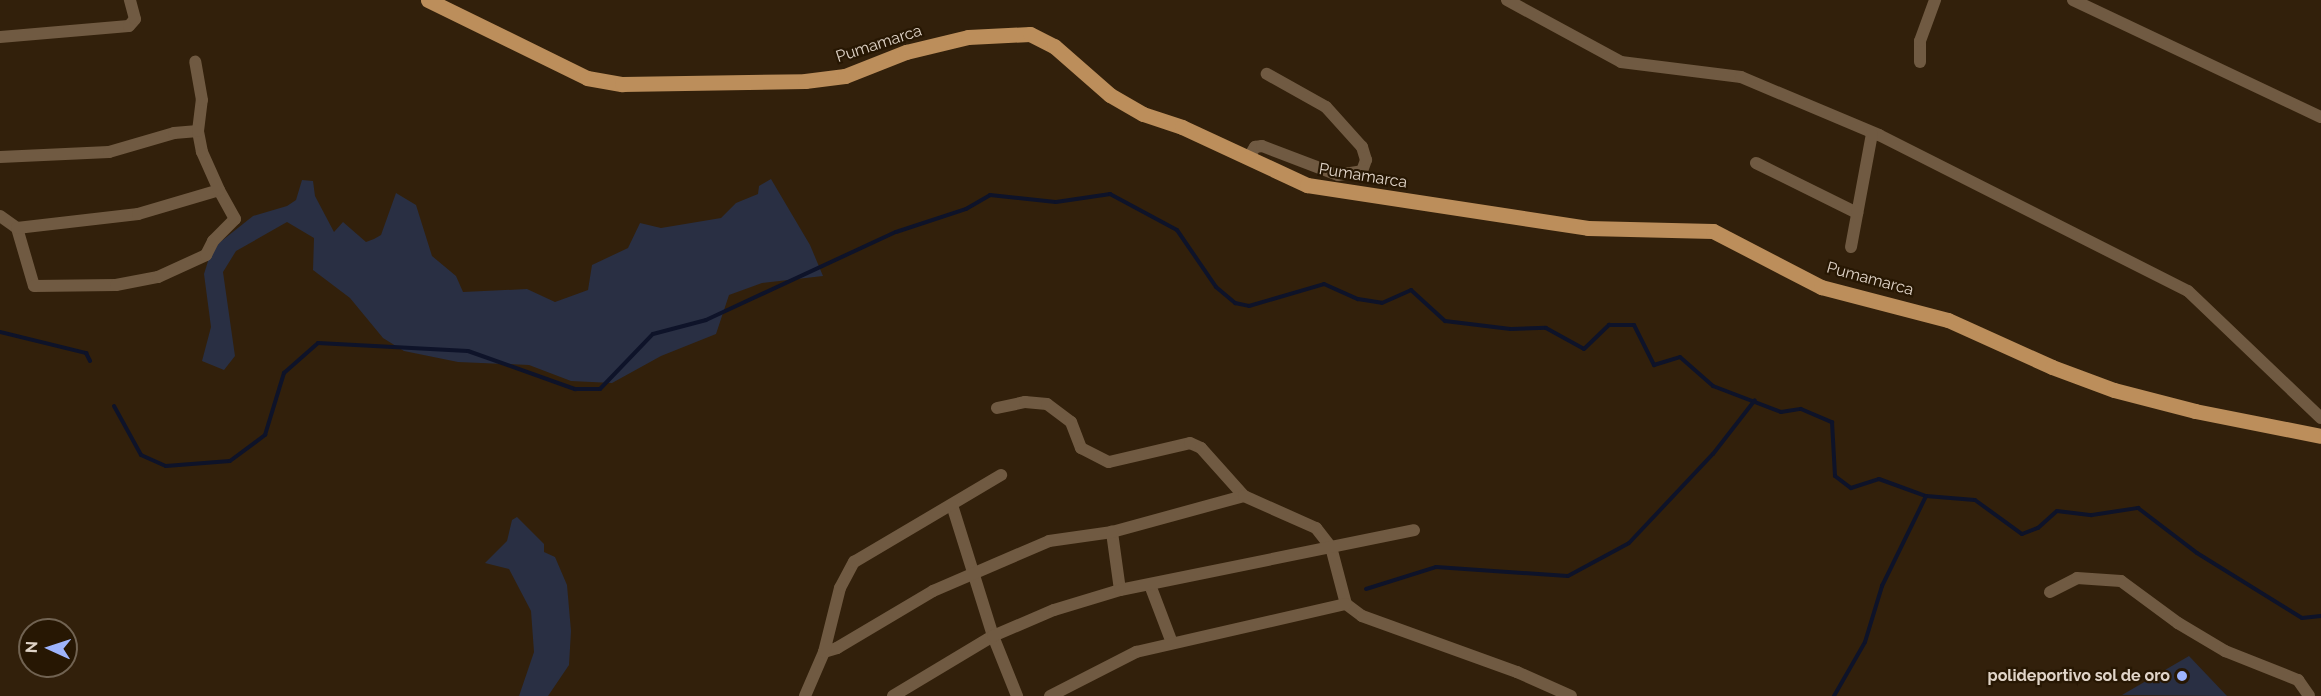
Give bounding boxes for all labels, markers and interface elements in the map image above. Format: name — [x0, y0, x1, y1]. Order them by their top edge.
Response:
street label: Pumamarca — [834, 21, 924, 67]
street label: Pumamarca — [1317, 160, 1409, 192]
street label: Pumamarca — [1824, 258, 1916, 300]
north arrow — [18, 618, 78, 678]
text: N — [22, 641, 41, 654]
place label: polideportivo sol de oro — [1987, 666, 2170, 686]
marker: polideportivo sol de oro — [2175, 669, 2189, 683]

